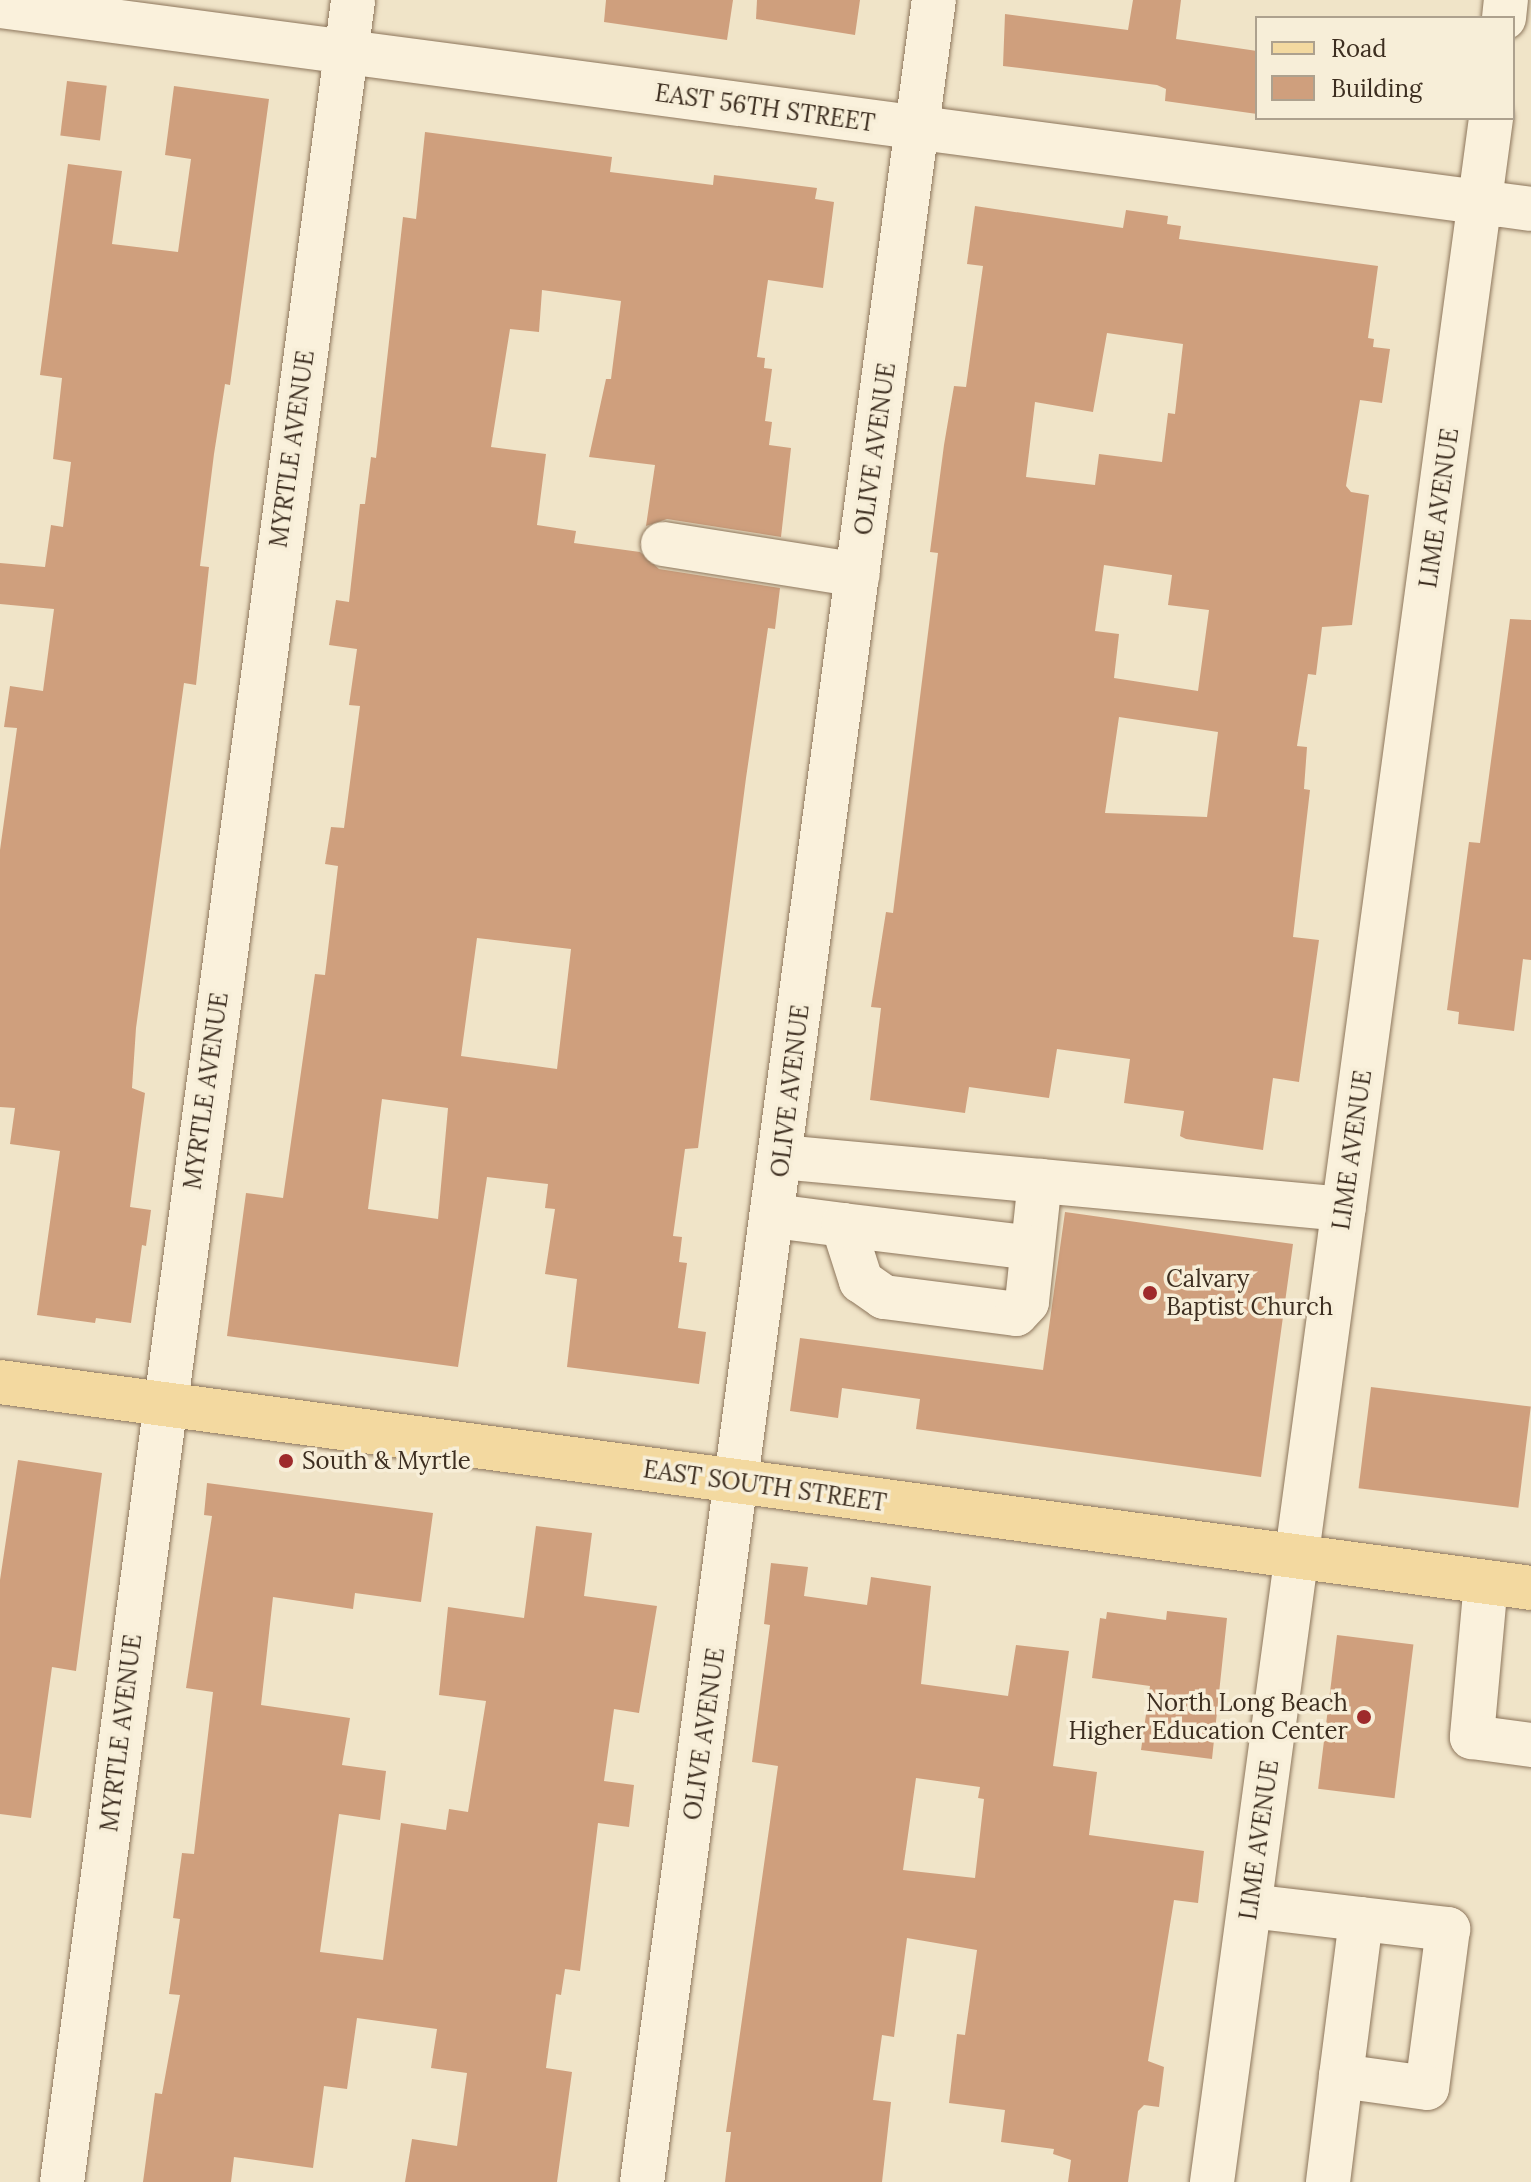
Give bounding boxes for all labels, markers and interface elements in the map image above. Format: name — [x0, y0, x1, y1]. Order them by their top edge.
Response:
legend — [1255, 16, 1515, 120]
text: Road — [1331, 33, 1387, 64]
text: Building — [1331, 73, 1422, 104]
street label: EAST 56TH STREET — [653, 78, 877, 138]
street label: MYRTLE AVENUE — [264, 349, 320, 549]
street label: OLIVE AVENUE — [849, 361, 901, 537]
street label: LIME AVENUE — [1414, 426, 1464, 590]
street label: MYRTLE AVENUE — [178, 991, 234, 1191]
street label: OLIVE AVENUE — [765, 1003, 815, 1179]
street label: LIME AVENUE — [1327, 1068, 1377, 1232]
place label: Calvary Baptist Church — [1166, 1265, 1333, 1321]
marker: Calvary Baptist Church — [1141, 1284, 1159, 1302]
place label: South & Myrtle — [302, 1447, 471, 1475]
marker: South & Myrtle — [277, 1452, 295, 1470]
street label: EAST SOUTH STREET — [641, 1455, 889, 1517]
street label: MYRTLE AVENUE — [95, 1633, 147, 1833]
street label: OLIVE AVENUE — [678, 1646, 730, 1822]
place label: North Long Beach Higher Education Center — [1068, 1689, 1348, 1745]
marker: North Long Beach Higher Education Center — [1355, 1708, 1373, 1726]
street label: LIME AVENUE — [1234, 1758, 1284, 1922]

